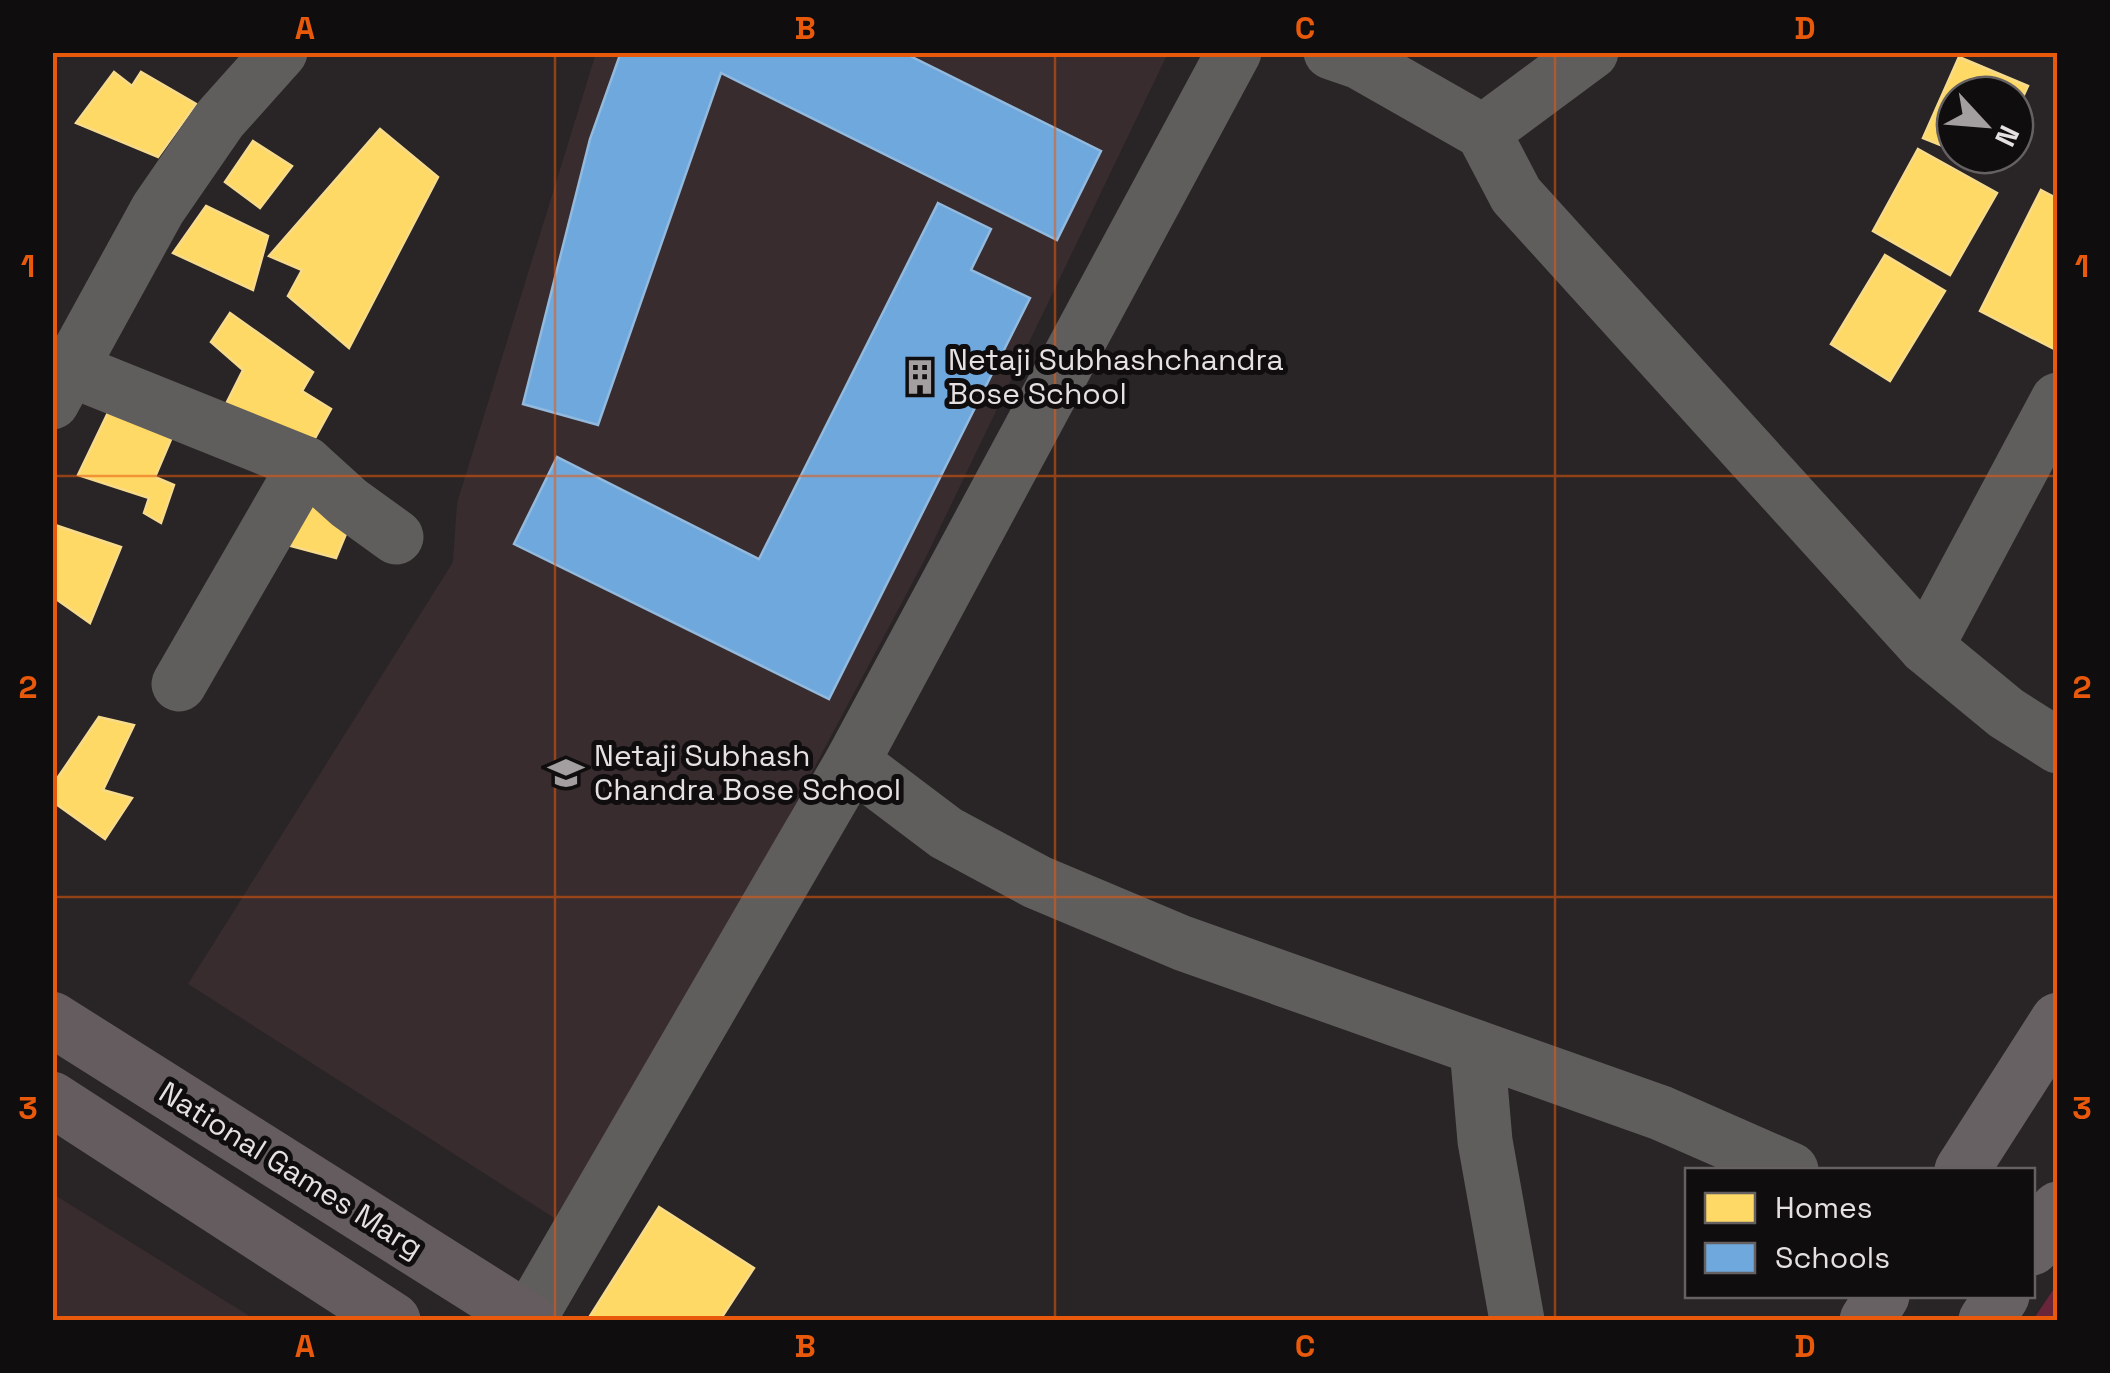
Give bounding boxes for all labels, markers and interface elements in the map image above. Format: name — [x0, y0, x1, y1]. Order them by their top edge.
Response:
text: A — [295, 8, 315, 48]
text: B — [794, 8, 816, 48]
text: C — [1295, 8, 1315, 48]
text: D — [1794, 8, 1816, 48]
north arrow — [1935, 75, 2035, 175]
text: N — [1987, 120, 2028, 152]
text: 1 — [21, 246, 35, 286]
text: 1 — [2075, 246, 2089, 286]
place label: Netaji Subhashchandra Bose School — [948, 340, 1284, 413]
building icon: Netaji Subhashchandra Bose School — [901, 358, 939, 396]
text: 2 — [18, 667, 38, 707]
text: 2 — [2072, 667, 2092, 707]
place label: Netaji Subhash Chandra Bose School — [594, 736, 901, 809]
school or university icon: Netaji Subhash Chandra Bose School — [547, 754, 585, 792]
street label: National Games Marg — [152, 1072, 430, 1267]
text: 3 — [18, 1088, 38, 1128]
text: 3 — [2072, 1088, 2092, 1128]
legend — [1685, 1168, 2035, 1298]
text: Homes — [1775, 1188, 1873, 1227]
text: Schools — [1775, 1238, 1890, 1277]
text: A — [295, 1326, 315, 1366]
text: B — [794, 1326, 816, 1366]
text: C — [1295, 1326, 1315, 1366]
text: D — [1794, 1326, 1816, 1366]

